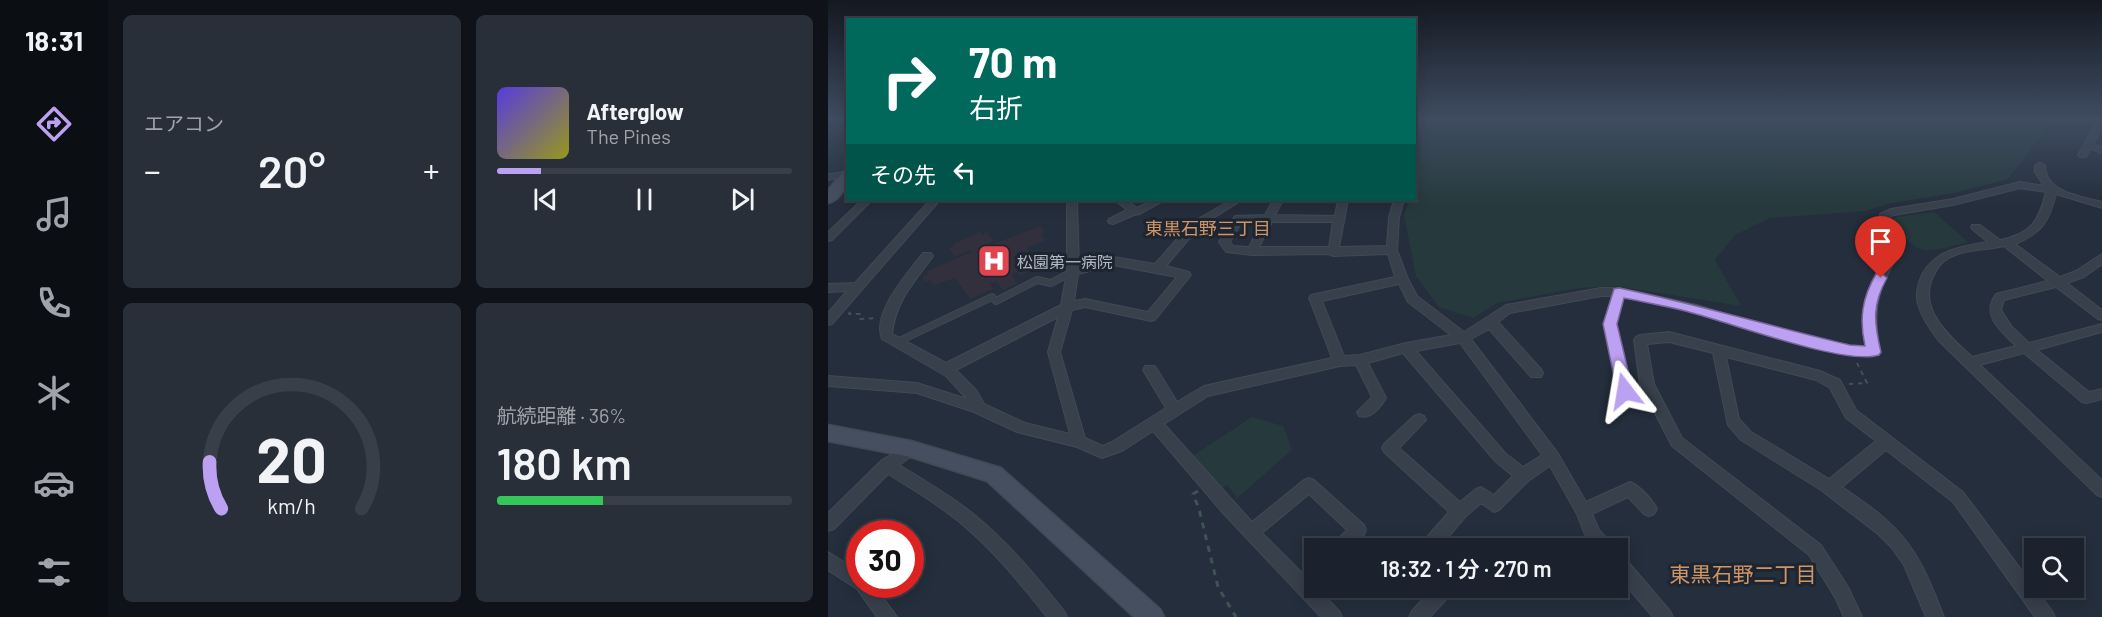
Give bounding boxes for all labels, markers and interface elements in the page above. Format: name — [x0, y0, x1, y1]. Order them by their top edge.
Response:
text: 18:31 — [25, 24, 83, 56]
text: 70 m — [969, 36, 1057, 86]
icon: right — [870, 42, 948, 120]
text: 右折 — [969, 91, 1023, 123]
text: Afterglow — [587, 98, 684, 124]
icon: directions — [33, 103, 75, 145]
text: エアコン — [144, 111, 224, 135]
text: The Pines — [587, 124, 671, 148]
text: 20° — [258, 143, 325, 197]
text: − — [144, 150, 161, 190]
text: + — [423, 150, 440, 190]
icon: left — [948, 156, 981, 189]
text: その先 — [870, 161, 936, 187]
icon: previous — [529, 183, 562, 216]
icon: pause — [628, 183, 661, 216]
icon: next — [726, 183, 759, 216]
icon: music — [33, 193, 75, 235]
pin — [1855, 216, 1906, 278]
district label: 東黒石野三丁目 — [1145, 217, 1271, 239]
icon: arrive — [1864, 225, 1897, 258]
hospital icon: 松園第一病院 — [976, 243, 1012, 279]
place label: 松園第一病院 — [1017, 252, 1113, 271]
icon: phone — [33, 282, 75, 324]
position arrow — [1593, 359, 1657, 423]
icon: climate — [33, 372, 75, 414]
text: 航続距離 · 36% — [497, 403, 626, 427]
text: 20 — [256, 421, 327, 495]
text: 180 km — [497, 435, 632, 489]
icon: car — [33, 462, 75, 504]
text: km/h — [267, 494, 316, 519]
speed limit sign: 30 — [846, 520, 924, 598]
map controls — [2024, 538, 2084, 598]
button: search — [2024, 538, 2084, 598]
icon: filters — [33, 551, 75, 593]
text: 18:32 · 1 分 · 270 m — [1381, 555, 1551, 581]
district label: 東黒石野二丁目 — [1670, 561, 1817, 586]

